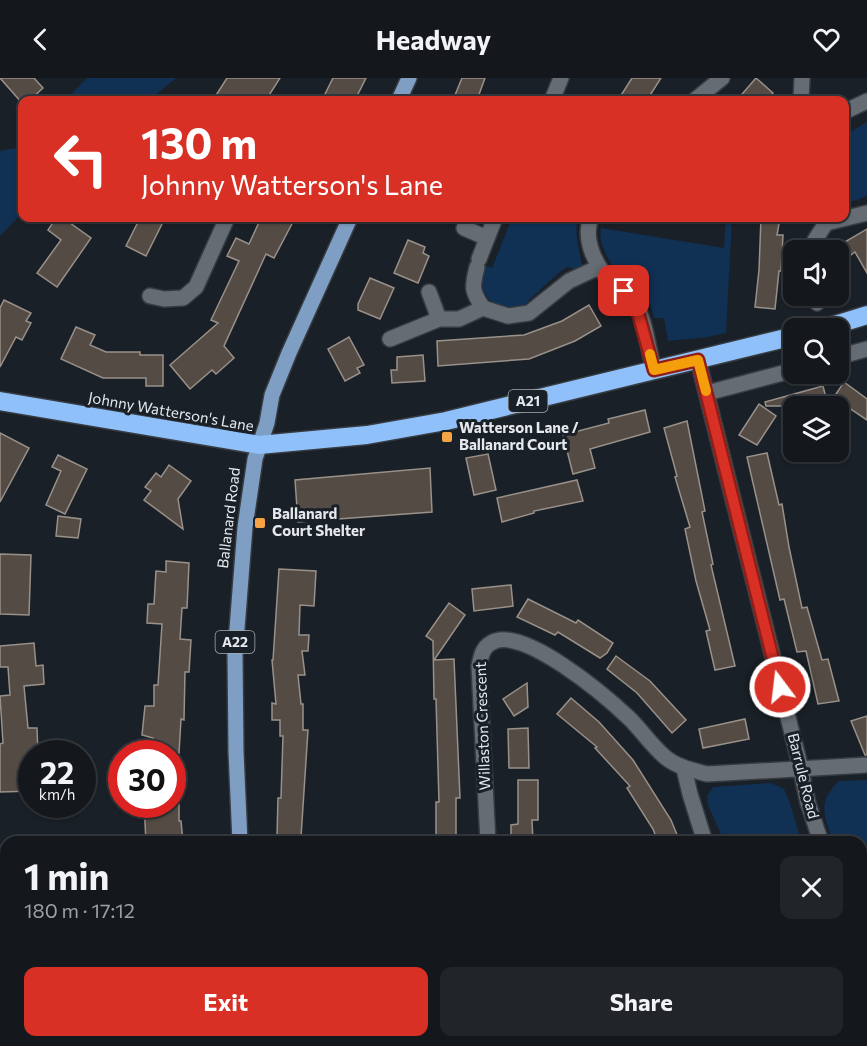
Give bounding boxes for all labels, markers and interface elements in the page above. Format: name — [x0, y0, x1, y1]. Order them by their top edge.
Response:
icon: back — [24, 23, 57, 56]
text: Headway — [376, 23, 491, 56]
icon: heart — [810, 23, 843, 56]
text: 130 m — [141, 116, 257, 168]
icon: left — [42, 120, 120, 198]
text: Johnny Watterson's Lane — [141, 168, 443, 201]
map controls — [783, 240, 849, 462]
button: sound — [783, 240, 849, 306]
pin — [598, 265, 649, 316]
icon: arrive — [607, 274, 640, 307]
button: search — [783, 318, 849, 384]
street label: Johnny Watterson's Lane — [87, 388, 255, 434]
road number: A21 — [508, 390, 548, 412]
button: layers — [783, 396, 849, 462]
place label: Watterson Lane / Ballanard Court — [459, 418, 579, 453]
marker: Watterson Lane / Ballanard Court — [440, 430, 454, 444]
street label: Ballanard Road — [213, 466, 243, 569]
place label: Ballanard Court Shelter — [272, 504, 365, 539]
marker: Ballanard Court Shelter — [253, 516, 267, 530]
road number: A22 — [216, 631, 254, 653]
position arrow — [748, 655, 812, 719]
street label: Willaston Crescent — [471, 661, 493, 791]
street label: Barrule Road — [785, 731, 823, 820]
speed limit sign: 30 — [108, 740, 186, 818]
text: 22 — [40, 753, 74, 790]
text: km/h — [39, 785, 75, 803]
text: 1 min — [24, 853, 109, 897]
button: close — [780, 856, 843, 919]
text: 180 m · 17:12 — [24, 898, 135, 922]
button: Exit — [24, 967, 428, 1036]
button: Share — [440, 967, 843, 1036]

